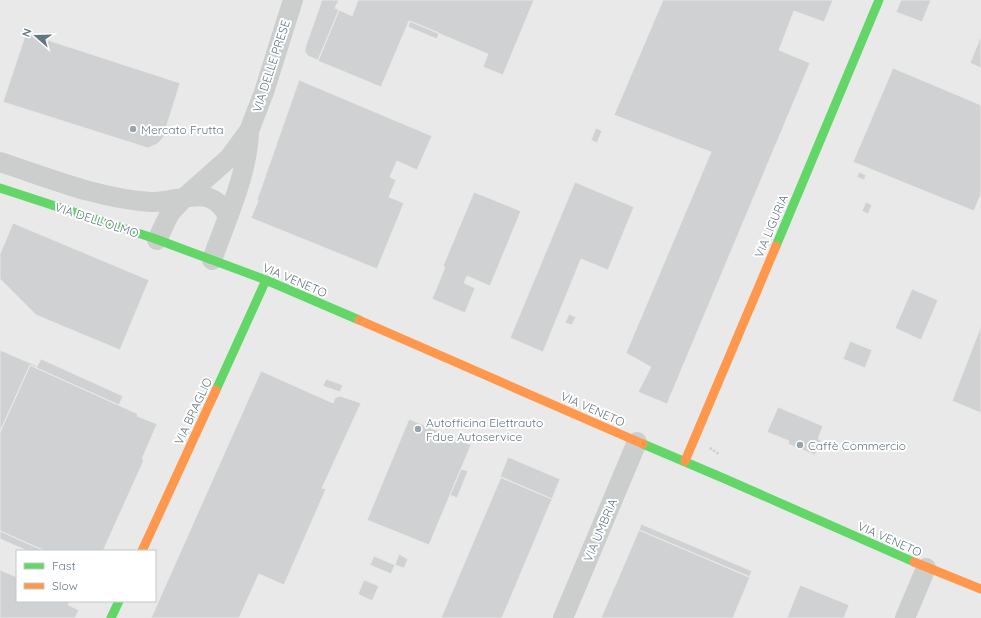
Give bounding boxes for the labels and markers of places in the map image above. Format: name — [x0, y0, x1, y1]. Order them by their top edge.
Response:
place label: Mercato Frutta — [141, 122, 224, 137]
marker: Mercato Frutta — [128, 124, 138, 134]
place label: Autofficina Elettrauto Fdue Autoservice — [426, 415, 543, 444]
marker: Autofficina Elettrauto Fdue Autoservice — [413, 424, 423, 434]
place label: Caffè Commercio — [808, 438, 906, 453]
marker: Caffè Commercio — [795, 440, 805, 450]

